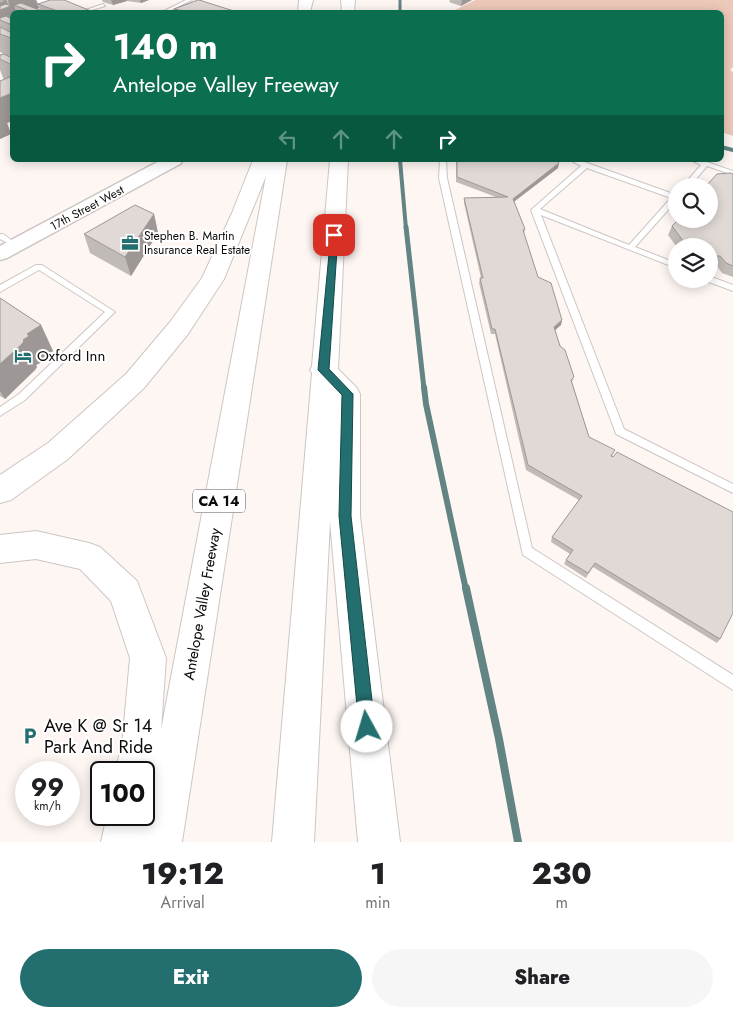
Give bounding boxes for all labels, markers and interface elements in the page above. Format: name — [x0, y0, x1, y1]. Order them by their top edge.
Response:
text: 140 m — [113, 22, 218, 72]
icon: right — [30, 30, 95, 95]
text: Antelope Valley Freeway — [113, 68, 339, 100]
icon: left — [274, 125, 302, 153]
icon: ahead — [327, 125, 355, 153]
icon: ahead — [380, 125, 408, 153]
icon: right — [433, 125, 461, 153]
map controls — [668, 178, 718, 288]
button: search — [668, 178, 718, 228]
street label: 17th Street West — [47, 181, 127, 235]
pin — [313, 214, 355, 256]
icon: arrive — [320, 221, 348, 249]
place label: Stephen B. Martin Insurance Real Estate — [144, 227, 250, 259]
office icon: Stephen B. Martin Insurance Real Estate — [120, 233, 140, 253]
button: layers — [668, 238, 718, 288]
place label: Oxford Inn — [37, 345, 105, 367]
hotel icon: Oxford Inn — [13, 346, 33, 366]
road number: CA 14 — [193, 490, 245, 512]
street label: Antelope Valley Freeway — [178, 526, 226, 682]
position arrow — [340, 700, 392, 752]
place label: Ave K @ Sr 14 Park And Ride — [44, 713, 153, 760]
parking icon: Ave K @ Sr 14 Park And Ride — [20, 726, 40, 746]
speed limit sign: 100 — [90, 761, 155, 826]
text: 99 — [31, 769, 64, 805]
text: km/h — [34, 797, 61, 815]
text: 19:12 — [141, 852, 224, 895]
text: 1 — [370, 852, 386, 895]
text: 230 — [532, 852, 592, 895]
text: Arrival — [161, 891, 205, 914]
text: min — [365, 891, 390, 914]
text: m — [555, 891, 568, 914]
button: Exit — [20, 949, 362, 1007]
button: Share — [372, 949, 713, 1007]

